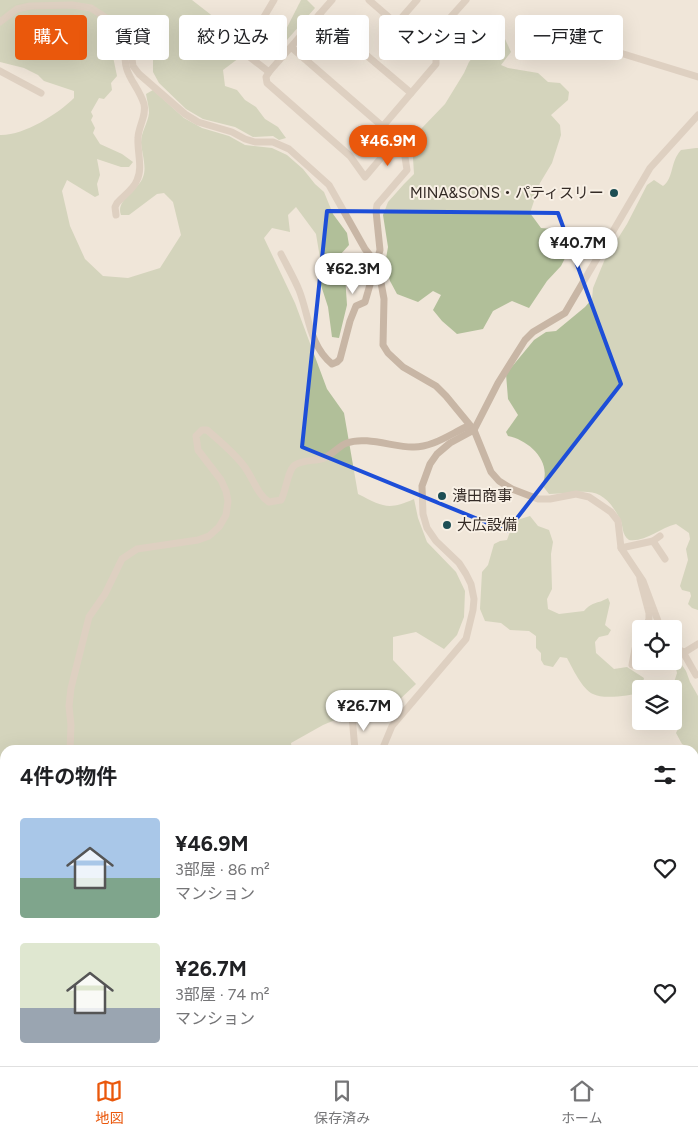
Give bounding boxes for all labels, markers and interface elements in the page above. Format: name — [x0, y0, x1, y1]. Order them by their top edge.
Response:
chip: 購入 — [15, 15, 87, 60]
chip: 賃貸 — [97, 15, 169, 60]
chip: 絞り込み — [179, 15, 287, 60]
chip: 新着 — [297, 15, 369, 60]
chip: マンション — [379, 15, 505, 60]
chip: 一戸建て — [515, 15, 623, 60]
pin: ¥46.9M — [347, 124, 429, 167]
text: ¥46.9M — [360, 131, 416, 150]
place label: MINA&SONS・パティスリー — [410, 184, 604, 202]
marker: MINA&SONS・パティスリー — [608, 187, 620, 199]
pin: ¥40.7M — [537, 226, 619, 269]
text: ¥40.7M — [550, 233, 606, 252]
pin: ¥62.3M — [312, 252, 394, 295]
text: ¥62.3M — [326, 259, 380, 278]
place label: 潰田商事 — [452, 487, 512, 505]
marker: 潰田商事 — [436, 490, 448, 502]
place label: 大広設備 — [457, 516, 517, 534]
marker: 大広設備 — [441, 519, 453, 531]
map controls — [632, 620, 682, 730]
button: locate — [632, 620, 682, 670]
button: layers — [632, 680, 682, 730]
pin: ¥26.7M — [323, 690, 405, 732]
text: ¥26.7M — [337, 696, 391, 715]
icon: filters — [651, 761, 679, 789]
text: 4件の物件 — [20, 764, 117, 789]
text: ¥46.9M — [175, 831, 248, 856]
icon: home — [60, 838, 120, 898]
icon: heart — [651, 854, 679, 882]
text: 3部屋 · 86 m² — [175, 860, 270, 879]
text: マンション — [175, 884, 255, 903]
text: ¥26.7M — [175, 956, 247, 981]
icon: home — [60, 963, 120, 1023]
icon: heart — [651, 979, 679, 1007]
text: 3部屋 · 74 m² — [175, 985, 270, 1004]
text: マンション — [175, 1009, 255, 1028]
tab: 地図 — [95, 1077, 123, 1127]
tab: 保存済み — [314, 1077, 370, 1127]
tab: ホーム — [561, 1077, 603, 1127]

